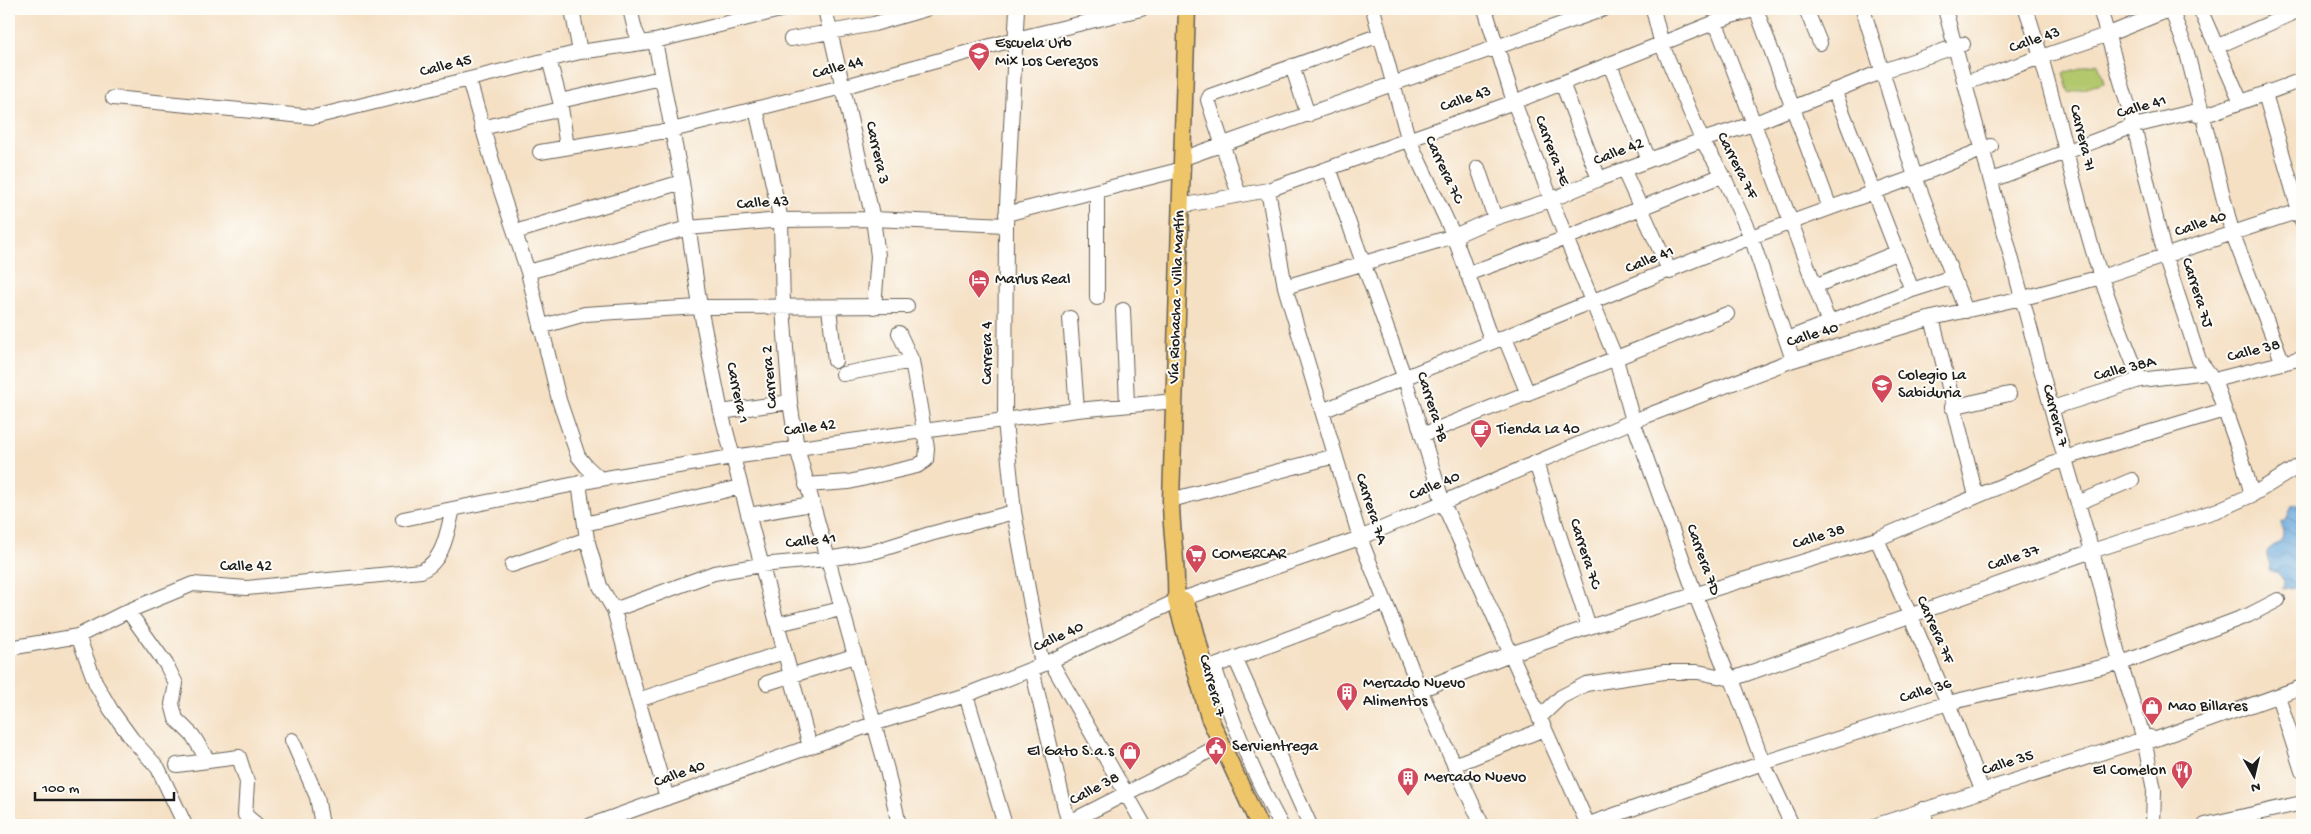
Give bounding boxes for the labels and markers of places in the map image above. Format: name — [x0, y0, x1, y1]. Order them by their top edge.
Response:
place label: Escuela Urb Mix Los Cerezos — [995, 35, 1099, 72]
school or university icon: Escuela Urb Mix Los Cerezos — [967, 41, 991, 72]
hotel icon: Marlus Real — [967, 268, 991, 299]
place label: Marlus Real — [995, 271, 1070, 290]
place label: Colegio La Sabiduria — [1898, 367, 1967, 404]
school or university icon: Colegio La Sabiduria — [1870, 373, 1894, 404]
cafe icon: Tienda La 40 — [1469, 418, 1493, 449]
place label: Tienda La 40 — [1496, 421, 1580, 440]
supermarket icon: COMERCAR — [1184, 543, 1208, 574]
place label: COMERCAR — [1212, 546, 1287, 565]
place label: Mercado Nuevo Alimentos — [1363, 675, 1465, 712]
building icon: Mercado Nuevo Alimentos — [1335, 681, 1359, 712]
shop icon: Mao Billares — [2140, 695, 2164, 726]
place label: Mao Billares — [2168, 698, 2249, 717]
public building icon: Servientrega — [1204, 735, 1228, 766]
place label: Servientrega — [1232, 738, 1319, 757]
shop icon: El Gato S.a.s — [1118, 740, 1142, 771]
place label: El Gato S.a.s — [1027, 743, 1115, 762]
restaurant icon: El Comelon — [2170, 759, 2194, 790]
place label: El Comelon — [2093, 762, 2166, 781]
building icon: Mercado Nuevo — [1396, 766, 1420, 797]
place label: Mercado Nuevo — [1424, 769, 1526, 788]

